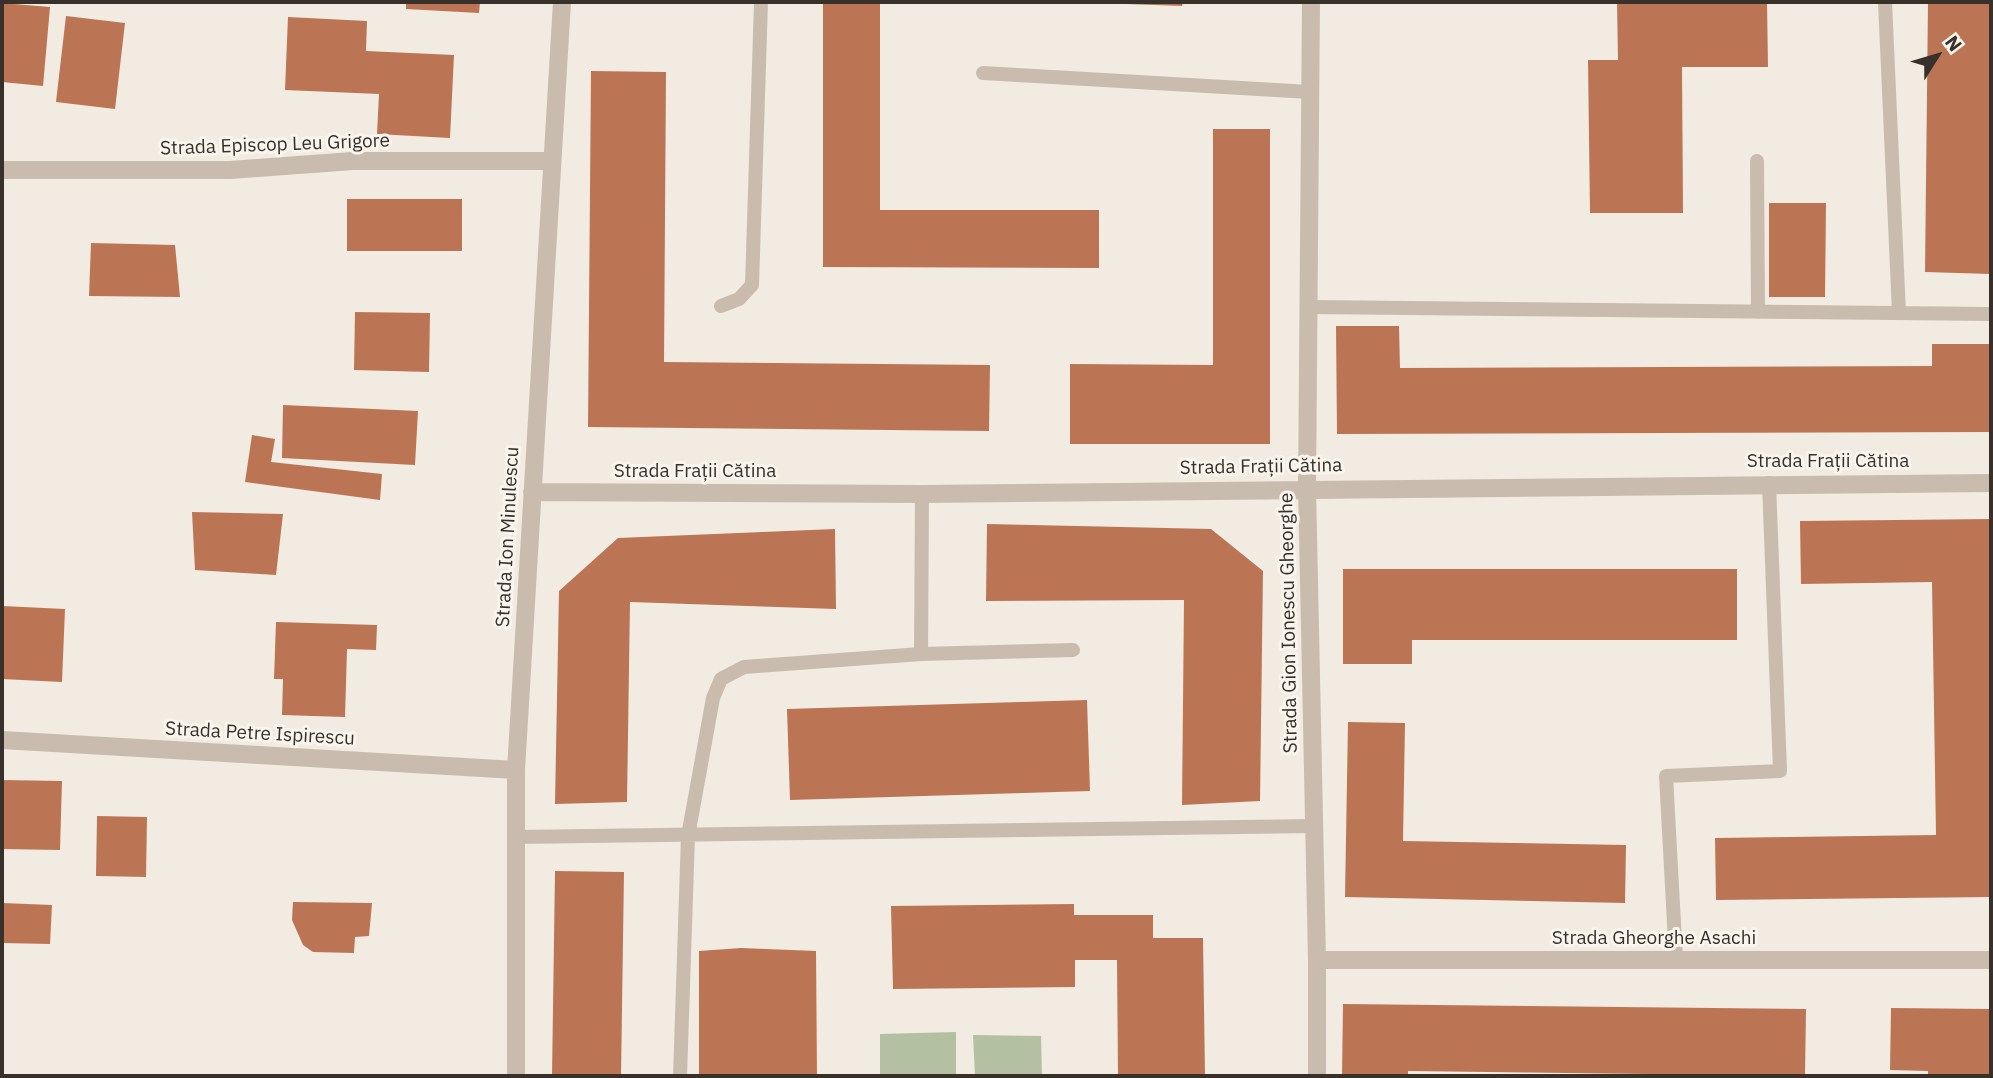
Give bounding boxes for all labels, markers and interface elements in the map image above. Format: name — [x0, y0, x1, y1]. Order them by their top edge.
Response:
north arrow — [1902, 21, 1972, 91]
text: N — [1940, 31, 1967, 56]
street label: Strada Episcop Leu Grigore — [160, 130, 390, 160]
street label: Strada Ion Minulescu — [492, 446, 524, 628]
street label: Strada Frații Cătina — [1747, 451, 1909, 473]
street label: Strada Frații Cătina — [1179, 454, 1343, 480]
street label: Strada Frații Cătina — [614, 461, 776, 483]
street label: Strada Gion Ionescu Gheorghe — [1275, 493, 1303, 753]
street label: Strada Petre Ispirescu — [165, 718, 355, 750]
street label: Strada Gheorghe Asachi — [1552, 928, 1756, 950]

